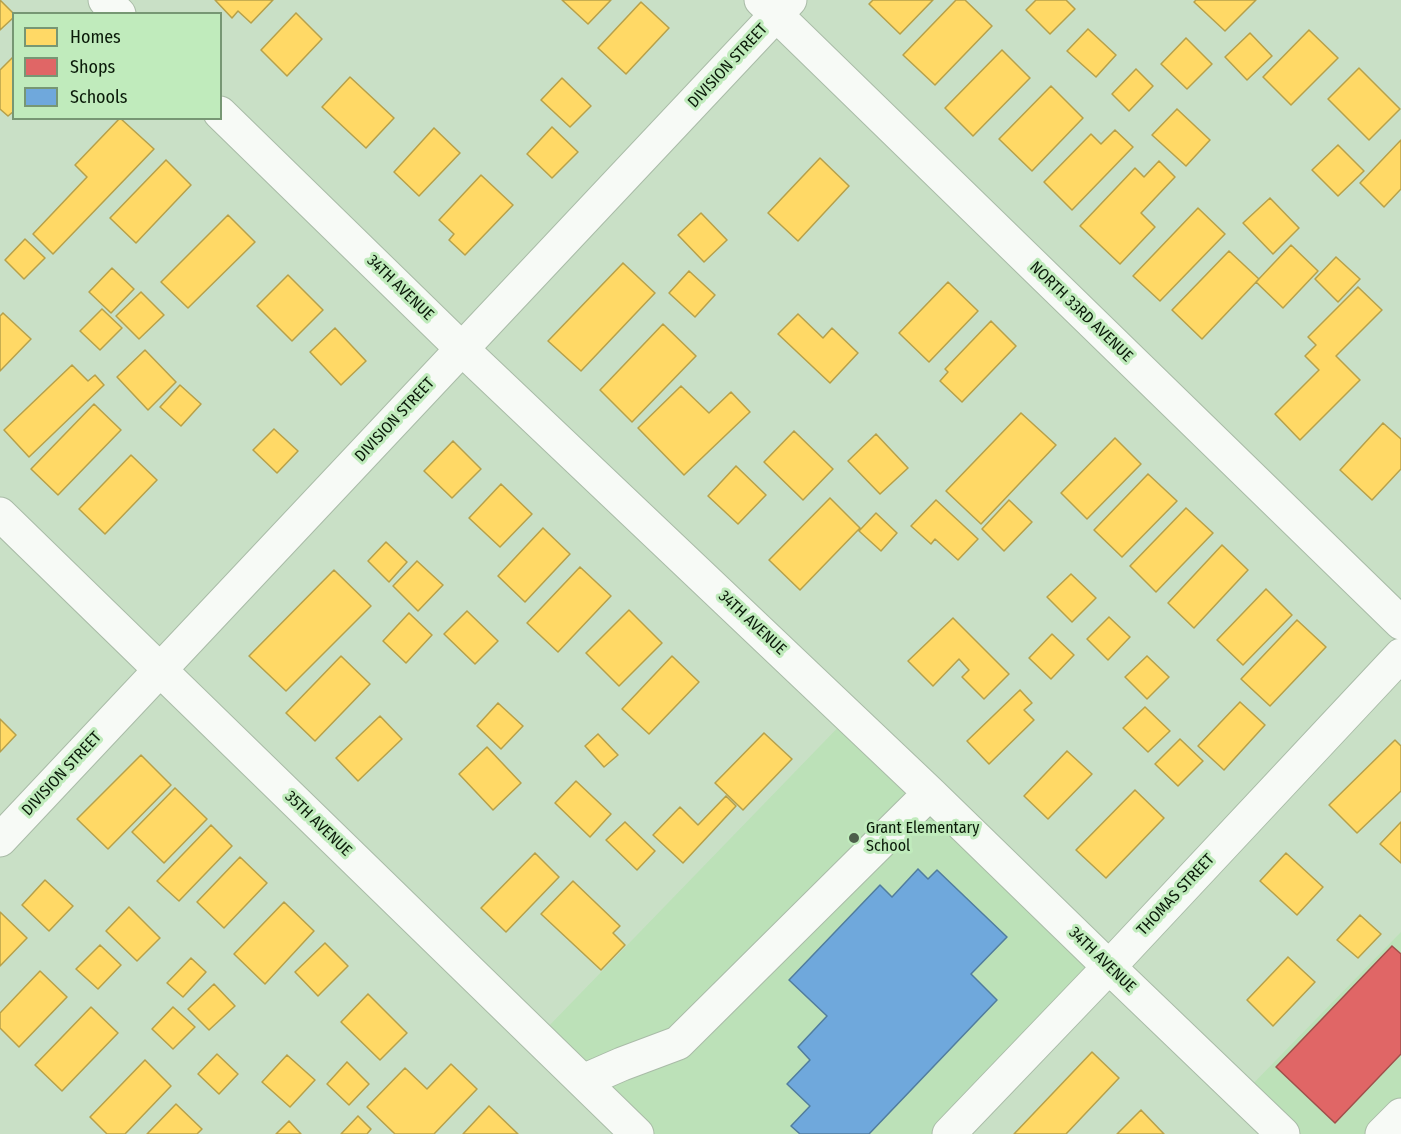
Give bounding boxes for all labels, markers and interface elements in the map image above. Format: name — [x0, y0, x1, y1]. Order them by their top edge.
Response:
legend — [12, 12, 222, 120]
street label: DIVISION STREET — [684, 20, 772, 112]
text: Homes — [70, 26, 121, 48]
text: Shops — [70, 56, 115, 78]
text: Schools — [70, 86, 128, 108]
street label: 34TH AVENUE — [363, 251, 437, 325]
street label: NORTH 33RD AVENUE — [1026, 258, 1136, 366]
street label: DIVISION STREET — [351, 374, 439, 466]
street label: 34TH AVENUE — [714, 587, 790, 659]
street label: DIVISION STREET — [18, 728, 106, 820]
street label: 35TH AVENUE — [281, 787, 355, 861]
place label: Grant Elementary School — [866, 819, 979, 857]
marker: Grant Elementary School — [847, 831, 861, 845]
street label: THOMAS STREET — [1133, 850, 1219, 940]
street label: 34TH AVENUE — [1065, 923, 1139, 997]

